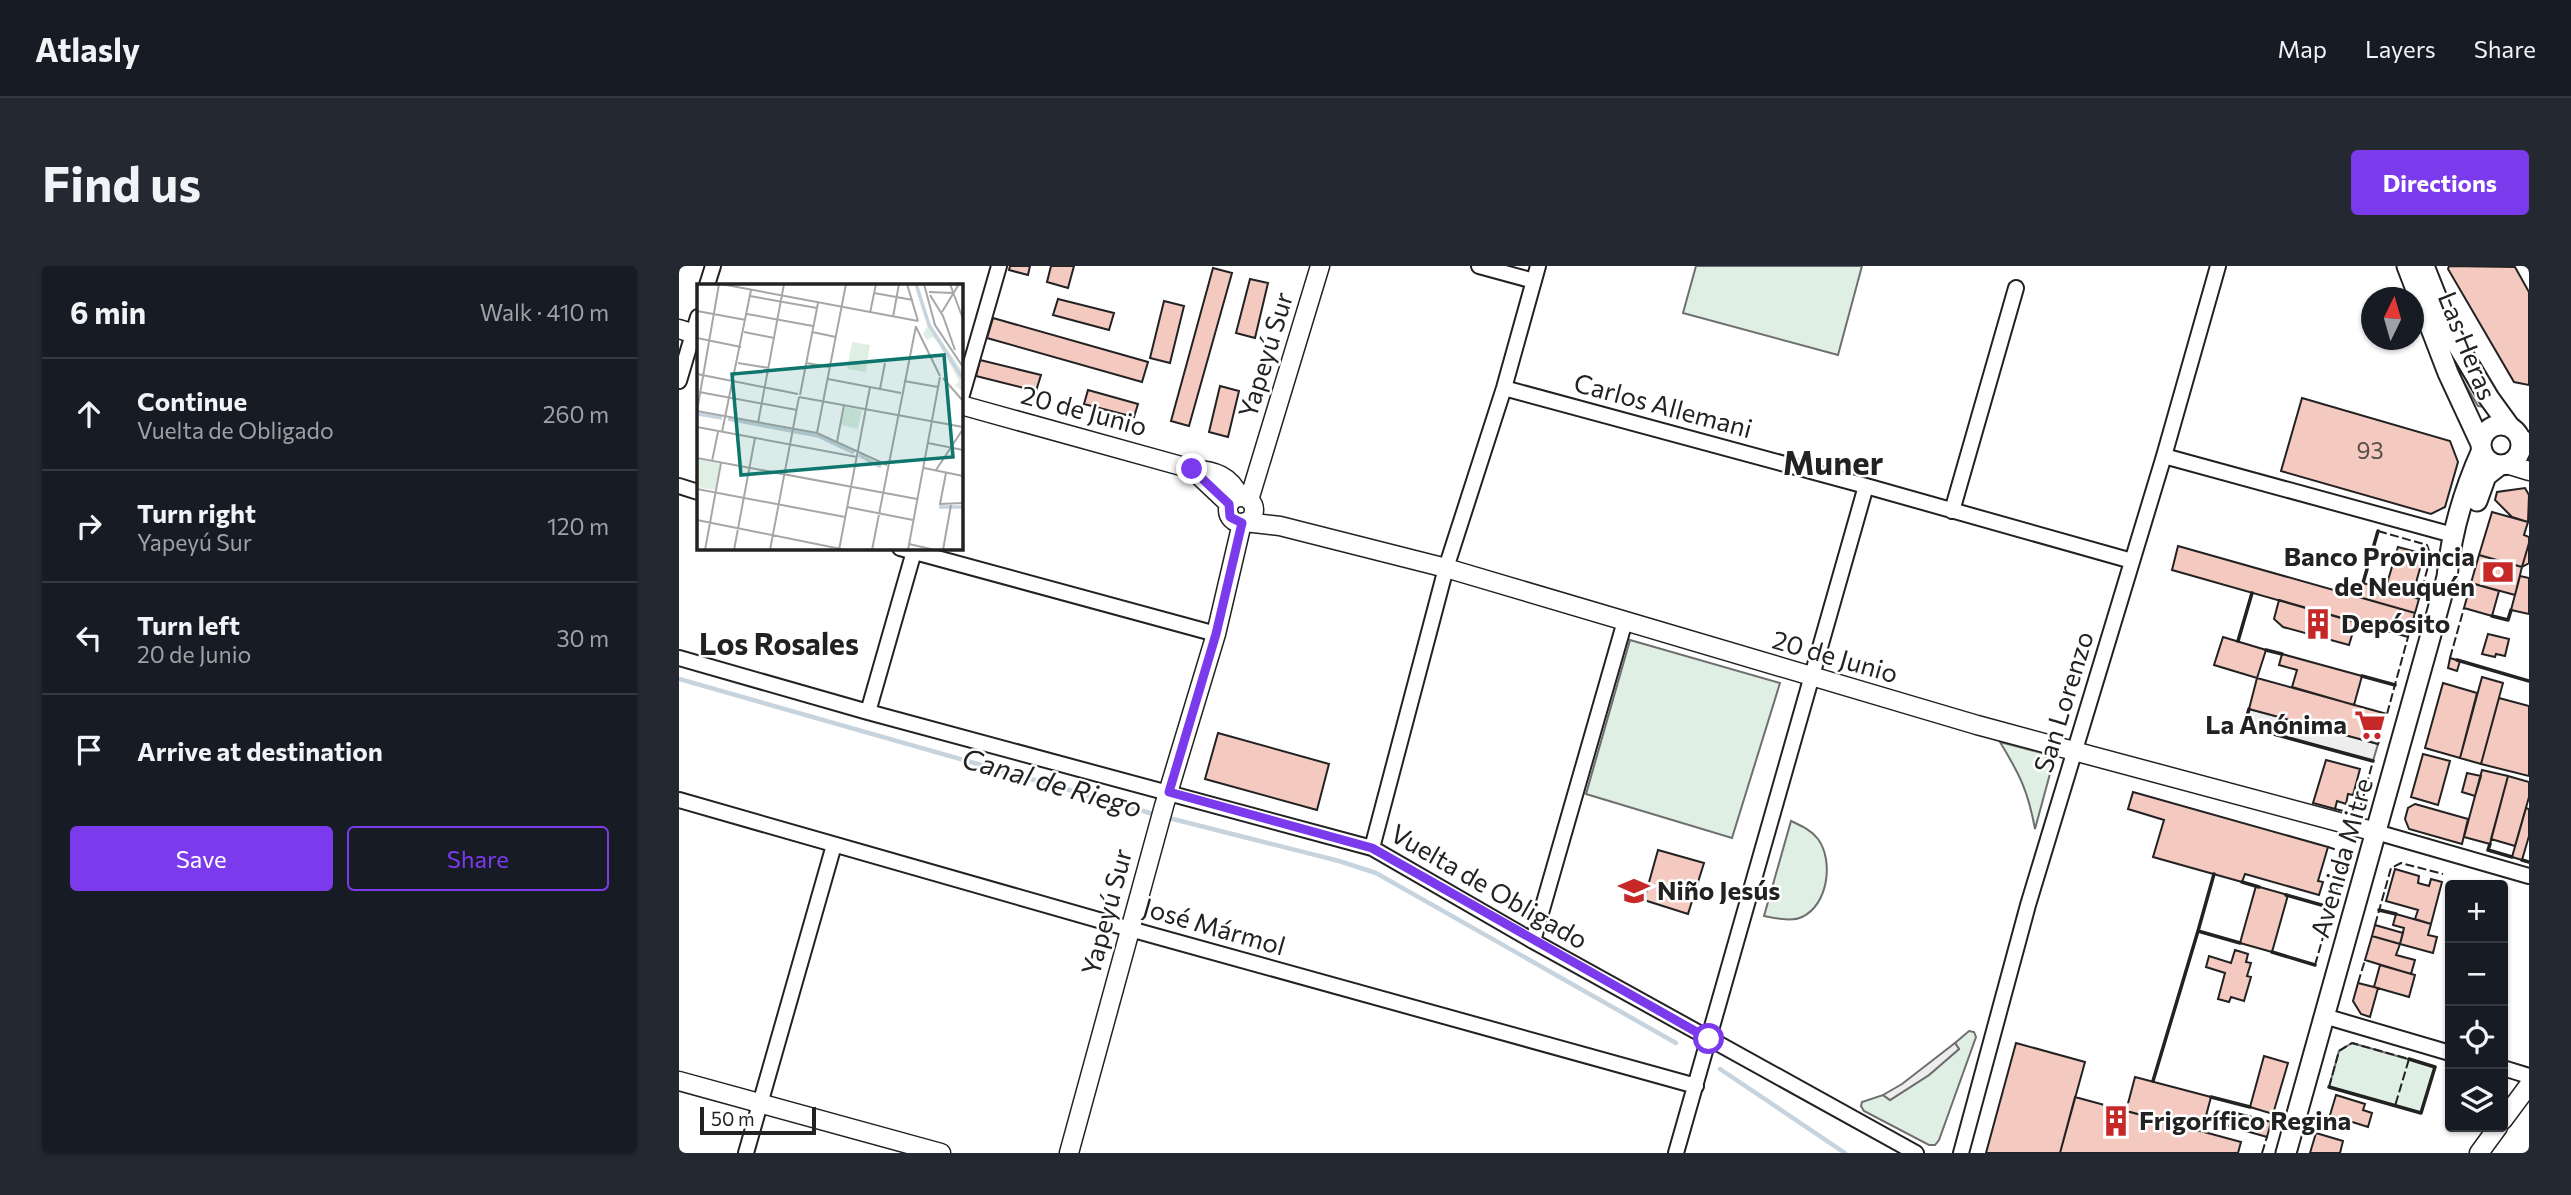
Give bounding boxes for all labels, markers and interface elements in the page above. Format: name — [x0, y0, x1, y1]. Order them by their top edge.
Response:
text: Atlasly — [35, 28, 140, 69]
text: Map — [2278, 34, 2327, 63]
text: Layers — [2365, 34, 2436, 63]
text: Share — [2474, 34, 2536, 63]
button: Directions — [2351, 150, 2529, 215]
text: Find us — [42, 152, 201, 212]
inset map — [697, 284, 963, 550]
north arrow — [2361, 287, 2424, 350]
street label: Las Heras — [2433, 287, 2504, 404]
street label: Yapeyú Sur — [1231, 288, 1298, 421]
text: 6 min — [70, 293, 146, 330]
text: Walk · 410 m — [480, 298, 609, 326]
street label: Carlos Allemani — [1571, 366, 1756, 443]
street label: 20 de Junio — [1018, 378, 1151, 441]
text: Continue — [137, 385, 247, 416]
icon: ahead — [70, 395, 108, 433]
text: 260 m — [543, 400, 609, 428]
text: Vuelta de Obligado — [137, 416, 334, 444]
house number: 93 — [2356, 436, 2384, 464]
district label: Muner — [1783, 441, 1884, 482]
route end — [1176, 453, 1207, 484]
text: Turn right — [137, 497, 256, 528]
icon: right — [70, 507, 108, 545]
text: 120 m — [547, 512, 609, 540]
text: Yapeyú Sur — [137, 528, 252, 556]
place label: Banco Provincia de Neuquén — [2284, 540, 2475, 601]
bank icon: Banco Provincia de Neuquén — [2481, 555, 2515, 589]
building icon: Depósito — [2301, 607, 2335, 641]
place label: Depósito — [2341, 607, 2450, 638]
text: Turn left — [137, 609, 240, 640]
icon: left — [70, 619, 108, 657]
street label: 20 de Junio — [1769, 623, 1902, 688]
text: 30 m — [556, 624, 609, 652]
district label: Los Rosales — [699, 624, 859, 661]
street label: San Lorenzo — [2026, 627, 2099, 776]
text: 20 de Junio — [137, 640, 251, 668]
place label: La Anónima — [2205, 708, 2347, 739]
supermarket icon: La Anónima — [2353, 708, 2387, 742]
icon: arrive — [70, 731, 108, 769]
text: Arrive at destination — [137, 735, 383, 766]
water label: Canal de Riego — [958, 740, 1146, 824]
street label: Avenida Mitre — [2303, 774, 2378, 941]
street label: Vuelta de Obligado — [1386, 817, 1594, 955]
button: Save — [70, 826, 333, 891]
button: Share — [347, 826, 609, 891]
street label: Yapeyú Sur — [1074, 845, 1137, 978]
school or university icon: Niño Jesús — [1617, 874, 1651, 908]
place label: Niño Jesús — [1657, 874, 1780, 905]
map controls — [2445, 880, 2508, 1132]
button: + — [2445, 880, 2508, 943]
street label: José Mármol — [1140, 890, 1289, 961]
button: − — [2445, 943, 2508, 1006]
button: locate — [2445, 1006, 2508, 1069]
route start — [1693, 1023, 1724, 1054]
button: layers — [2445, 1069, 2508, 1132]
scale bar — [700, 1104, 815, 1136]
building icon: Frigorífico Regina — [2099, 1104, 2133, 1138]
place label: Frigorífico Regina — [2139, 1104, 2351, 1135]
text: 50 m — [711, 1107, 755, 1130]

